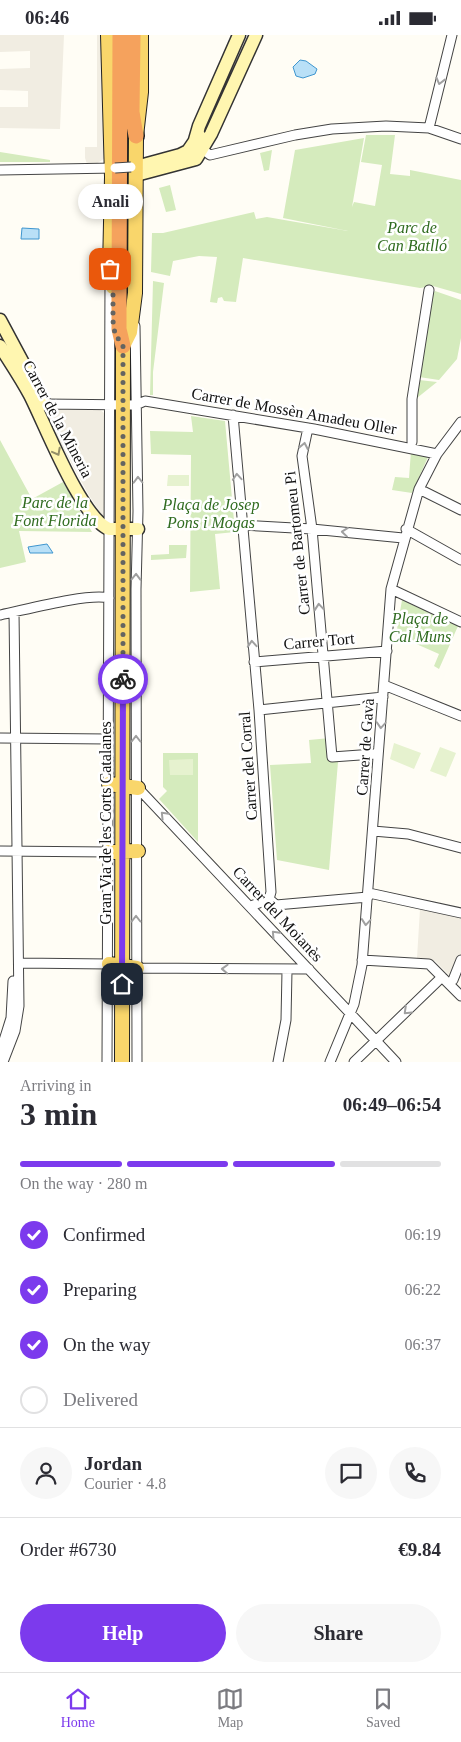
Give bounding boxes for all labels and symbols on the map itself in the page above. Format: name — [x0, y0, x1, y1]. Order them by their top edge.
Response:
one-way arrow — [436, 77, 446, 85]
callout: Anali — [78, 184, 142, 219]
park label: Parc de Can Batlló — [377, 219, 447, 254]
pin — [89, 248, 131, 290]
street label: Carrer de la Mineria — [20, 358, 96, 480]
street label: Carrer de Mossèn Amadeu Oller — [190, 385, 399, 438]
one-way arrow — [298, 441, 309, 450]
one-way arrow — [51, 447, 61, 456]
street label: Carrer de Bartomeu Pi — [281, 470, 313, 616]
one-way arrow — [232, 472, 243, 480]
one-way arrow — [132, 476, 143, 484]
park label: Parc de la Font Florida — [12, 494, 97, 529]
park label: Plaça de Josep Pons i Mogas — [162, 496, 259, 532]
one-way arrow — [340, 527, 348, 538]
one-way arrow — [131, 572, 141, 580]
one-way arrow — [314, 603, 325, 611]
park label: Plaça de Cal Muns — [389, 610, 451, 645]
street label: Carrer Tort — [283, 629, 356, 653]
one-way arrow — [247, 640, 258, 648]
courier — [98, 654, 148, 704]
street label: Carrer de Gavà — [353, 698, 377, 796]
street label: Carrer del Corral — [236, 710, 260, 821]
street label: Gran Via de les Corts Catalanes — [97, 721, 114, 925]
one-way arrow — [376, 722, 387, 730]
one-way arrow — [131, 735, 141, 742]
one-way arrow — [161, 812, 170, 821]
street label: Carrer del Moianès — [230, 863, 326, 965]
one-way arrow — [131, 915, 141, 922]
one-way arrow — [361, 918, 372, 926]
one-way arrow — [272, 930, 281, 939]
pin — [101, 963, 143, 1005]
one-way arrow — [221, 964, 228, 974]
one-way arrow — [404, 1005, 413, 1014]

